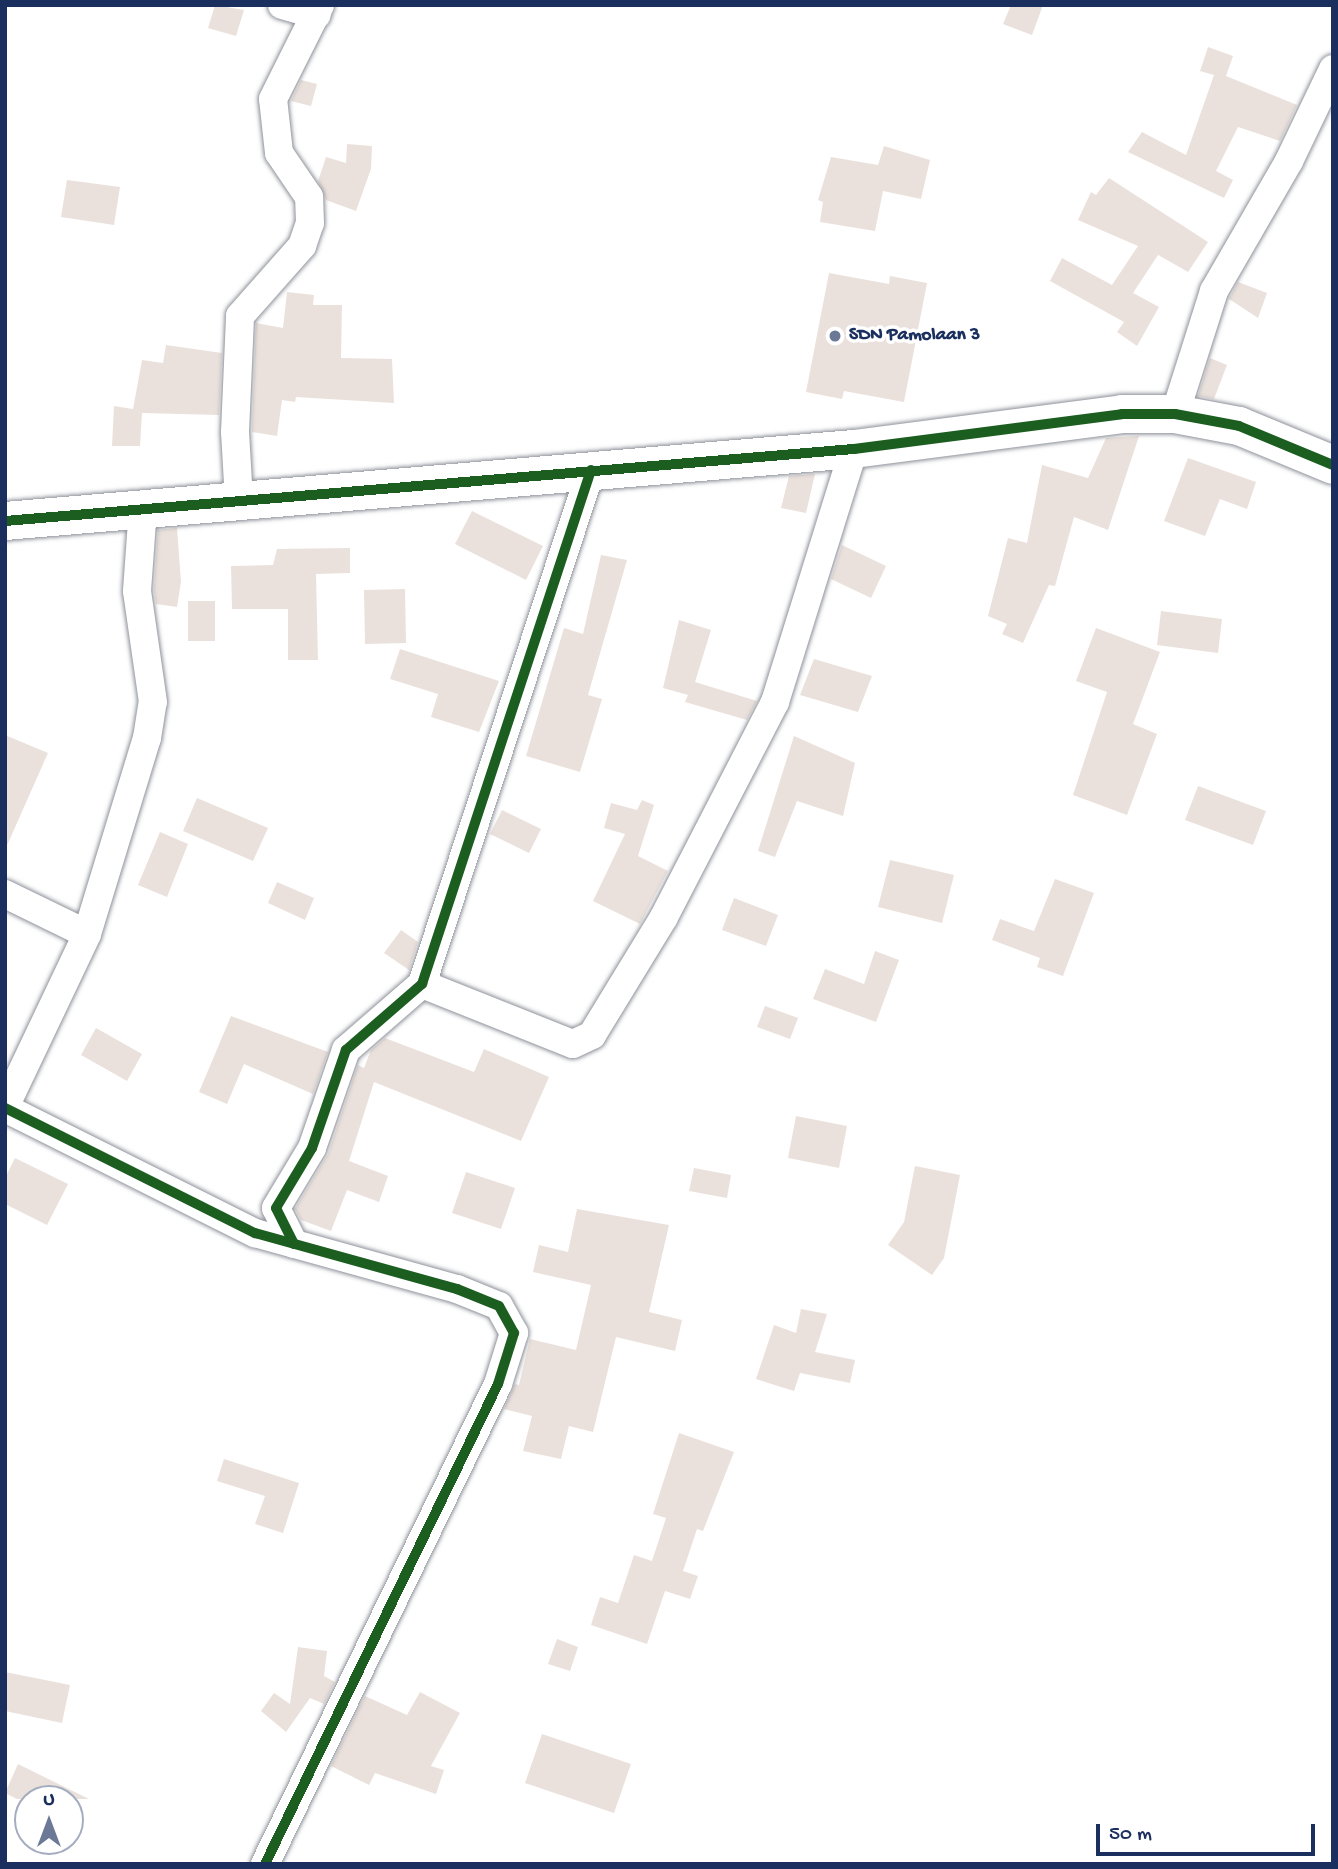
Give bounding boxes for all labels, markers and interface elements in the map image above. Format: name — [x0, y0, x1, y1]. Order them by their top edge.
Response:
place label: SDN Pamolaan 3 — [849, 325, 980, 347]
marker: SDN Pamolaan 3 — [827, 328, 843, 344]
north arrow — [14, 1785, 84, 1855]
text: U — [44, 1789, 54, 1812]
scale bar — [1100, 1810, 1319, 1854]
text: 50 m — [1109, 1823, 1152, 1848]

